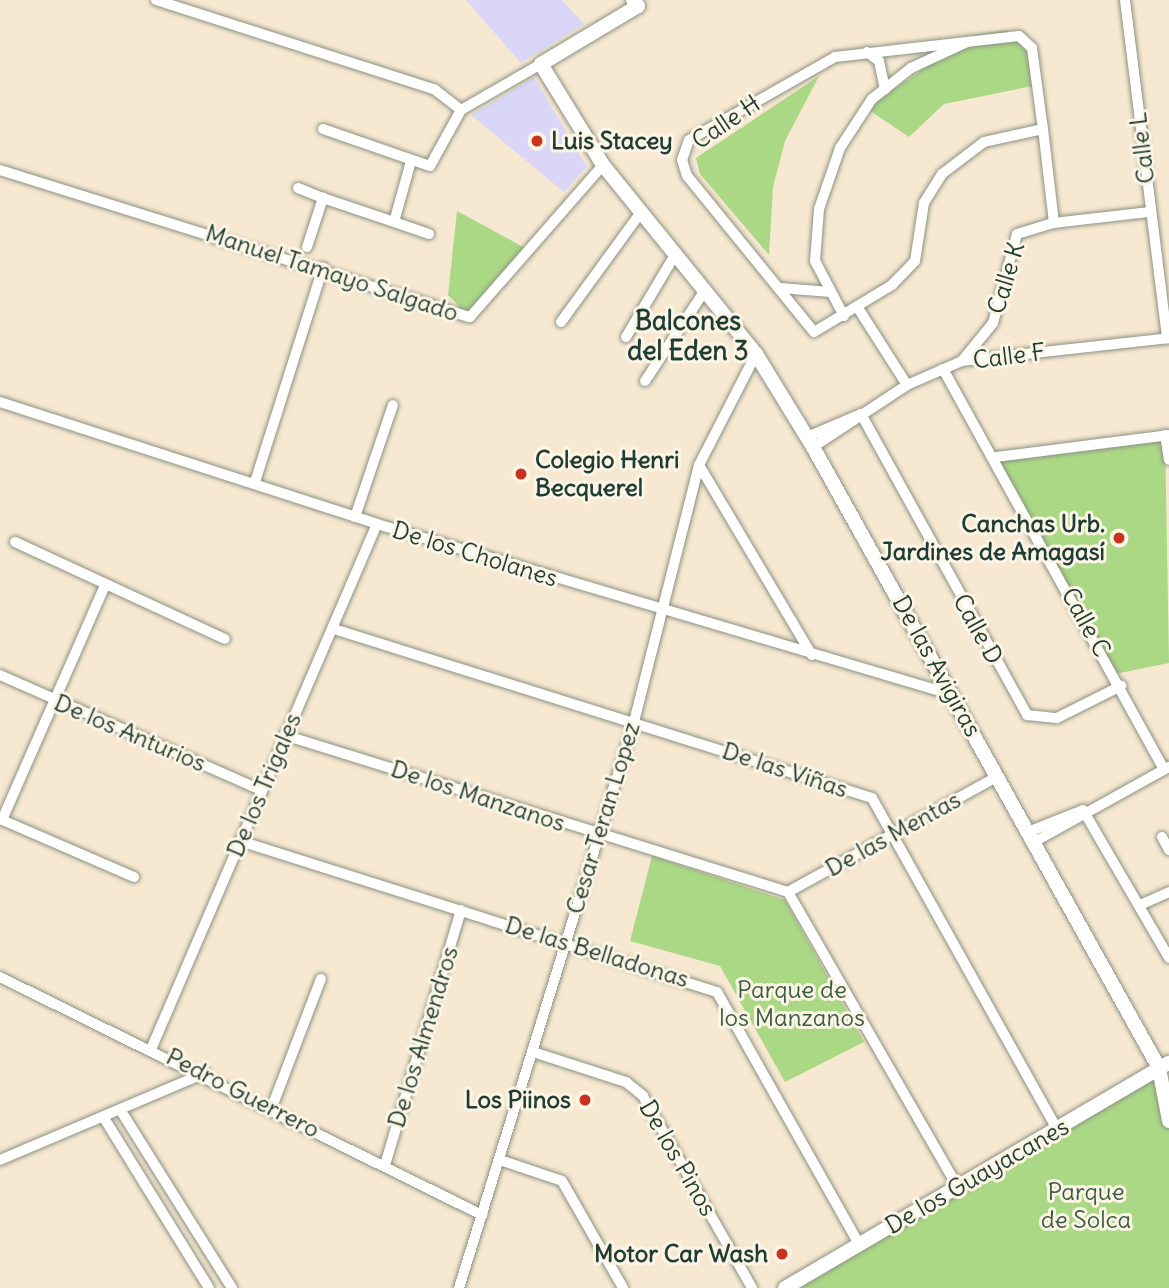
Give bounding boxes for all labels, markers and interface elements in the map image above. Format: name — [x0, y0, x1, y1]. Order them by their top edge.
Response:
street label: Calle H — [686, 89, 766, 155]
street label: Calle L — [1123, 111, 1161, 185]
place label: Luis Stacey — [551, 127, 673, 155]
marker: Luis Stacey — [529, 133, 545, 149]
street label: Manuel Tamayo Salgado — [202, 219, 462, 327]
street label: Calle K — [981, 239, 1031, 317]
district label: Balcones del Eden 3 — [627, 305, 749, 366]
street label: Calle F — [971, 337, 1047, 375]
place label: Colegio Henri Becquerel — [535, 446, 679, 502]
marker: Colegio Henri Becquerel — [513, 466, 529, 482]
place label: Canchas Urb. Jardines de Amagasí — [881, 510, 1105, 566]
street label: De los Cholanes — [389, 515, 561, 593]
marker: Canchas Urb. Jardines de Amagasí — [1111, 530, 1127, 546]
street label: Calle C — [1055, 582, 1117, 662]
street label: Calle D — [947, 589, 1009, 669]
street label: De las Avigiras — [886, 591, 988, 741]
street label: De los Anturios — [50, 688, 210, 778]
street label: De los Trigales — [221, 709, 307, 861]
street label: Cesar Teran Lopez — [560, 719, 646, 917]
street label: De las Viñas — [719, 736, 851, 804]
street label: De los Manzanos — [387, 754, 569, 838]
street label: De las Mentas — [820, 785, 966, 883]
street label: De las Belladonas — [502, 910, 692, 994]
street label: De los Almendros — [382, 943, 464, 1131]
park label: Parque de los Manzanos — [719, 976, 865, 1032]
street label: Pedro Guerrero — [161, 1042, 325, 1144]
place label: Los Piinos — [465, 1086, 571, 1114]
marker: Los Piinos — [577, 1092, 593, 1108]
street label: De los Pinos — [633, 1095, 723, 1221]
street label: De los Guayacanes — [880, 1112, 1074, 1240]
park label: Parque de Solca — [1041, 1178, 1131, 1234]
place label: Motor Car Wash — [594, 1240, 768, 1268]
marker: Motor Car Wash — [774, 1246, 790, 1262]

